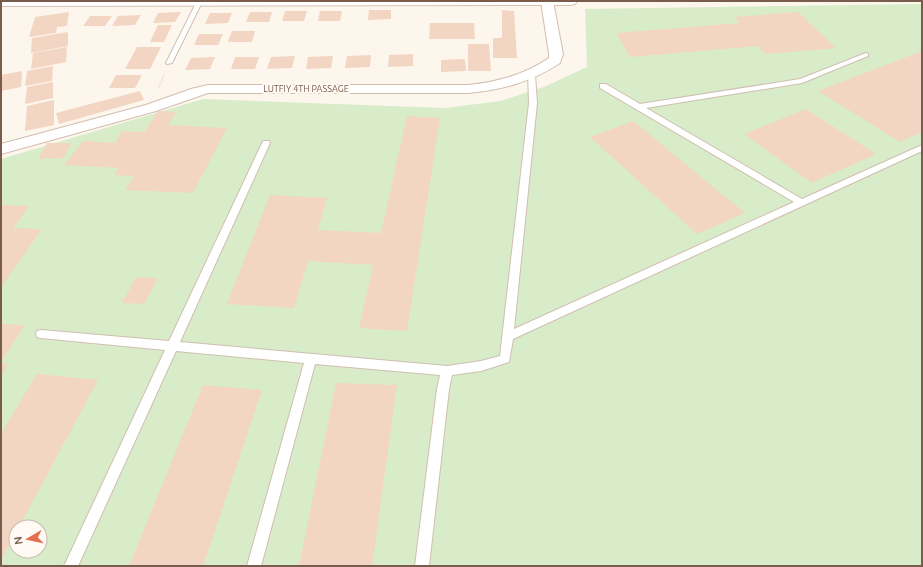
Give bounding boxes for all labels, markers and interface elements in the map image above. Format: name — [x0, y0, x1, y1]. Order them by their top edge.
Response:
street label: LUTFIY 4TH PASSAGE — [263, 84, 349, 94]
north arrow — [8, 519, 48, 559]
text: N — [12, 536, 25, 546]

